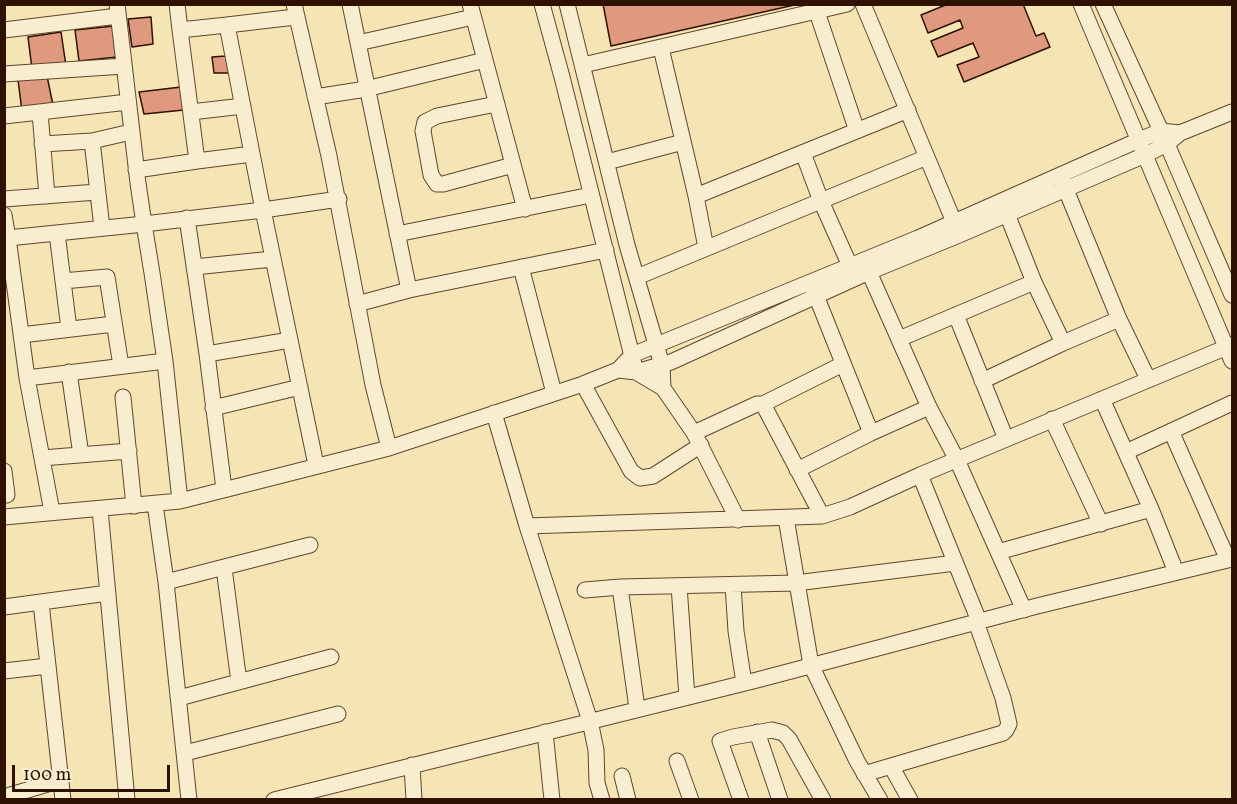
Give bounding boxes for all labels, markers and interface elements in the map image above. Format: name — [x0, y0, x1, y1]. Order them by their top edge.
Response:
scale bar — [15, 753, 172, 791]
text: 100 m — [23, 763, 72, 788]

